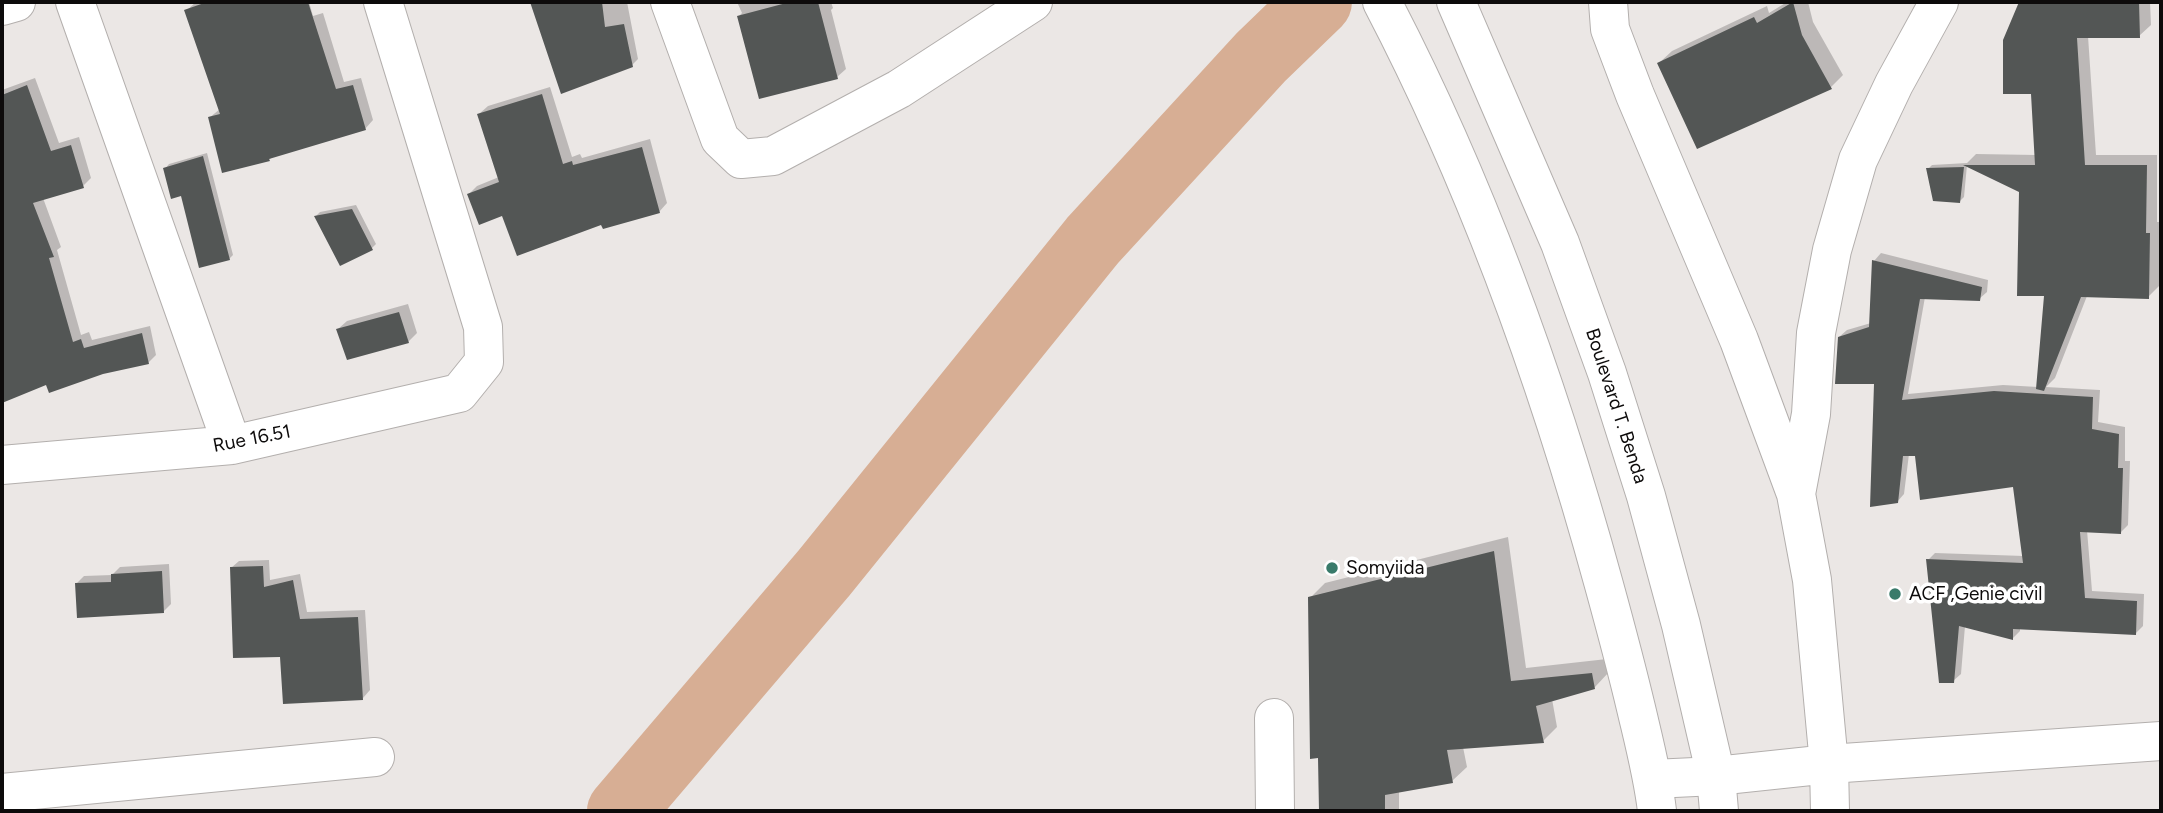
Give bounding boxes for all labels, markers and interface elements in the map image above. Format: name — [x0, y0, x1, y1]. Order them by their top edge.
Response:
street label: Boulevard T. Benda — [1580, 326, 1652, 486]
street label: Rue 16.51 — [211, 420, 293, 458]
place label: Somyiida — [1346, 557, 1424, 579]
marker: Somyiida — [1324, 560, 1340, 576]
place label: ACF ,Genie civil — [1909, 583, 2043, 605]
marker: ACF ,Genie civil — [1887, 586, 1903, 602]

